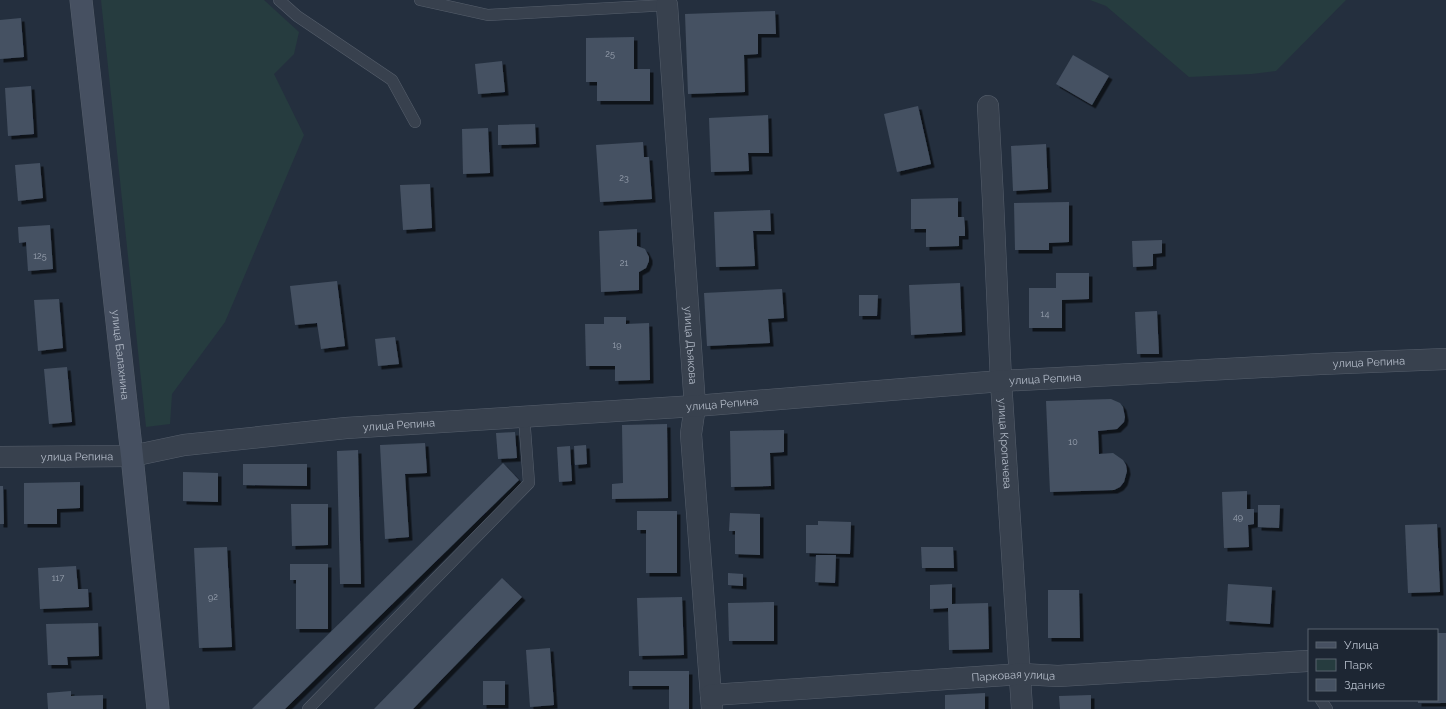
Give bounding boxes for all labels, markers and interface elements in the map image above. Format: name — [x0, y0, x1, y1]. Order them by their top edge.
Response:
house number: 25 — [605, 49, 615, 59]
house number: 23 — [619, 173, 629, 183]
house number: 125 — [33, 251, 47, 261]
house number: 21 — [620, 258, 628, 268]
street label: улица Дъякова — [682, 306, 700, 385]
street label: улица Балахнина — [109, 309, 132, 400]
house number: 14 — [1041, 309, 1049, 319]
house number: 19 — [612, 340, 622, 350]
street label: улица Репина — [1332, 354, 1405, 370]
street label: улица Репина — [1009, 370, 1082, 387]
street label: улица Репина — [686, 394, 759, 413]
street label: улица Кропачева — [996, 398, 1014, 489]
street label: улица Репина — [362, 416, 435, 433]
house number: 10 — [1068, 437, 1078, 447]
street label: улица Репина — [41, 450, 113, 463]
house number: 49 — [1233, 512, 1243, 522]
house number: 117 — [52, 573, 64, 583]
house number: 92 — [208, 592, 218, 602]
legend — [1308, 629, 1438, 701]
text: Улица — [1344, 638, 1379, 652]
text: Парк — [1344, 658, 1373, 672]
street label: Парковая улица — [971, 667, 1056, 684]
text: Здание — [1344, 678, 1385, 692]

